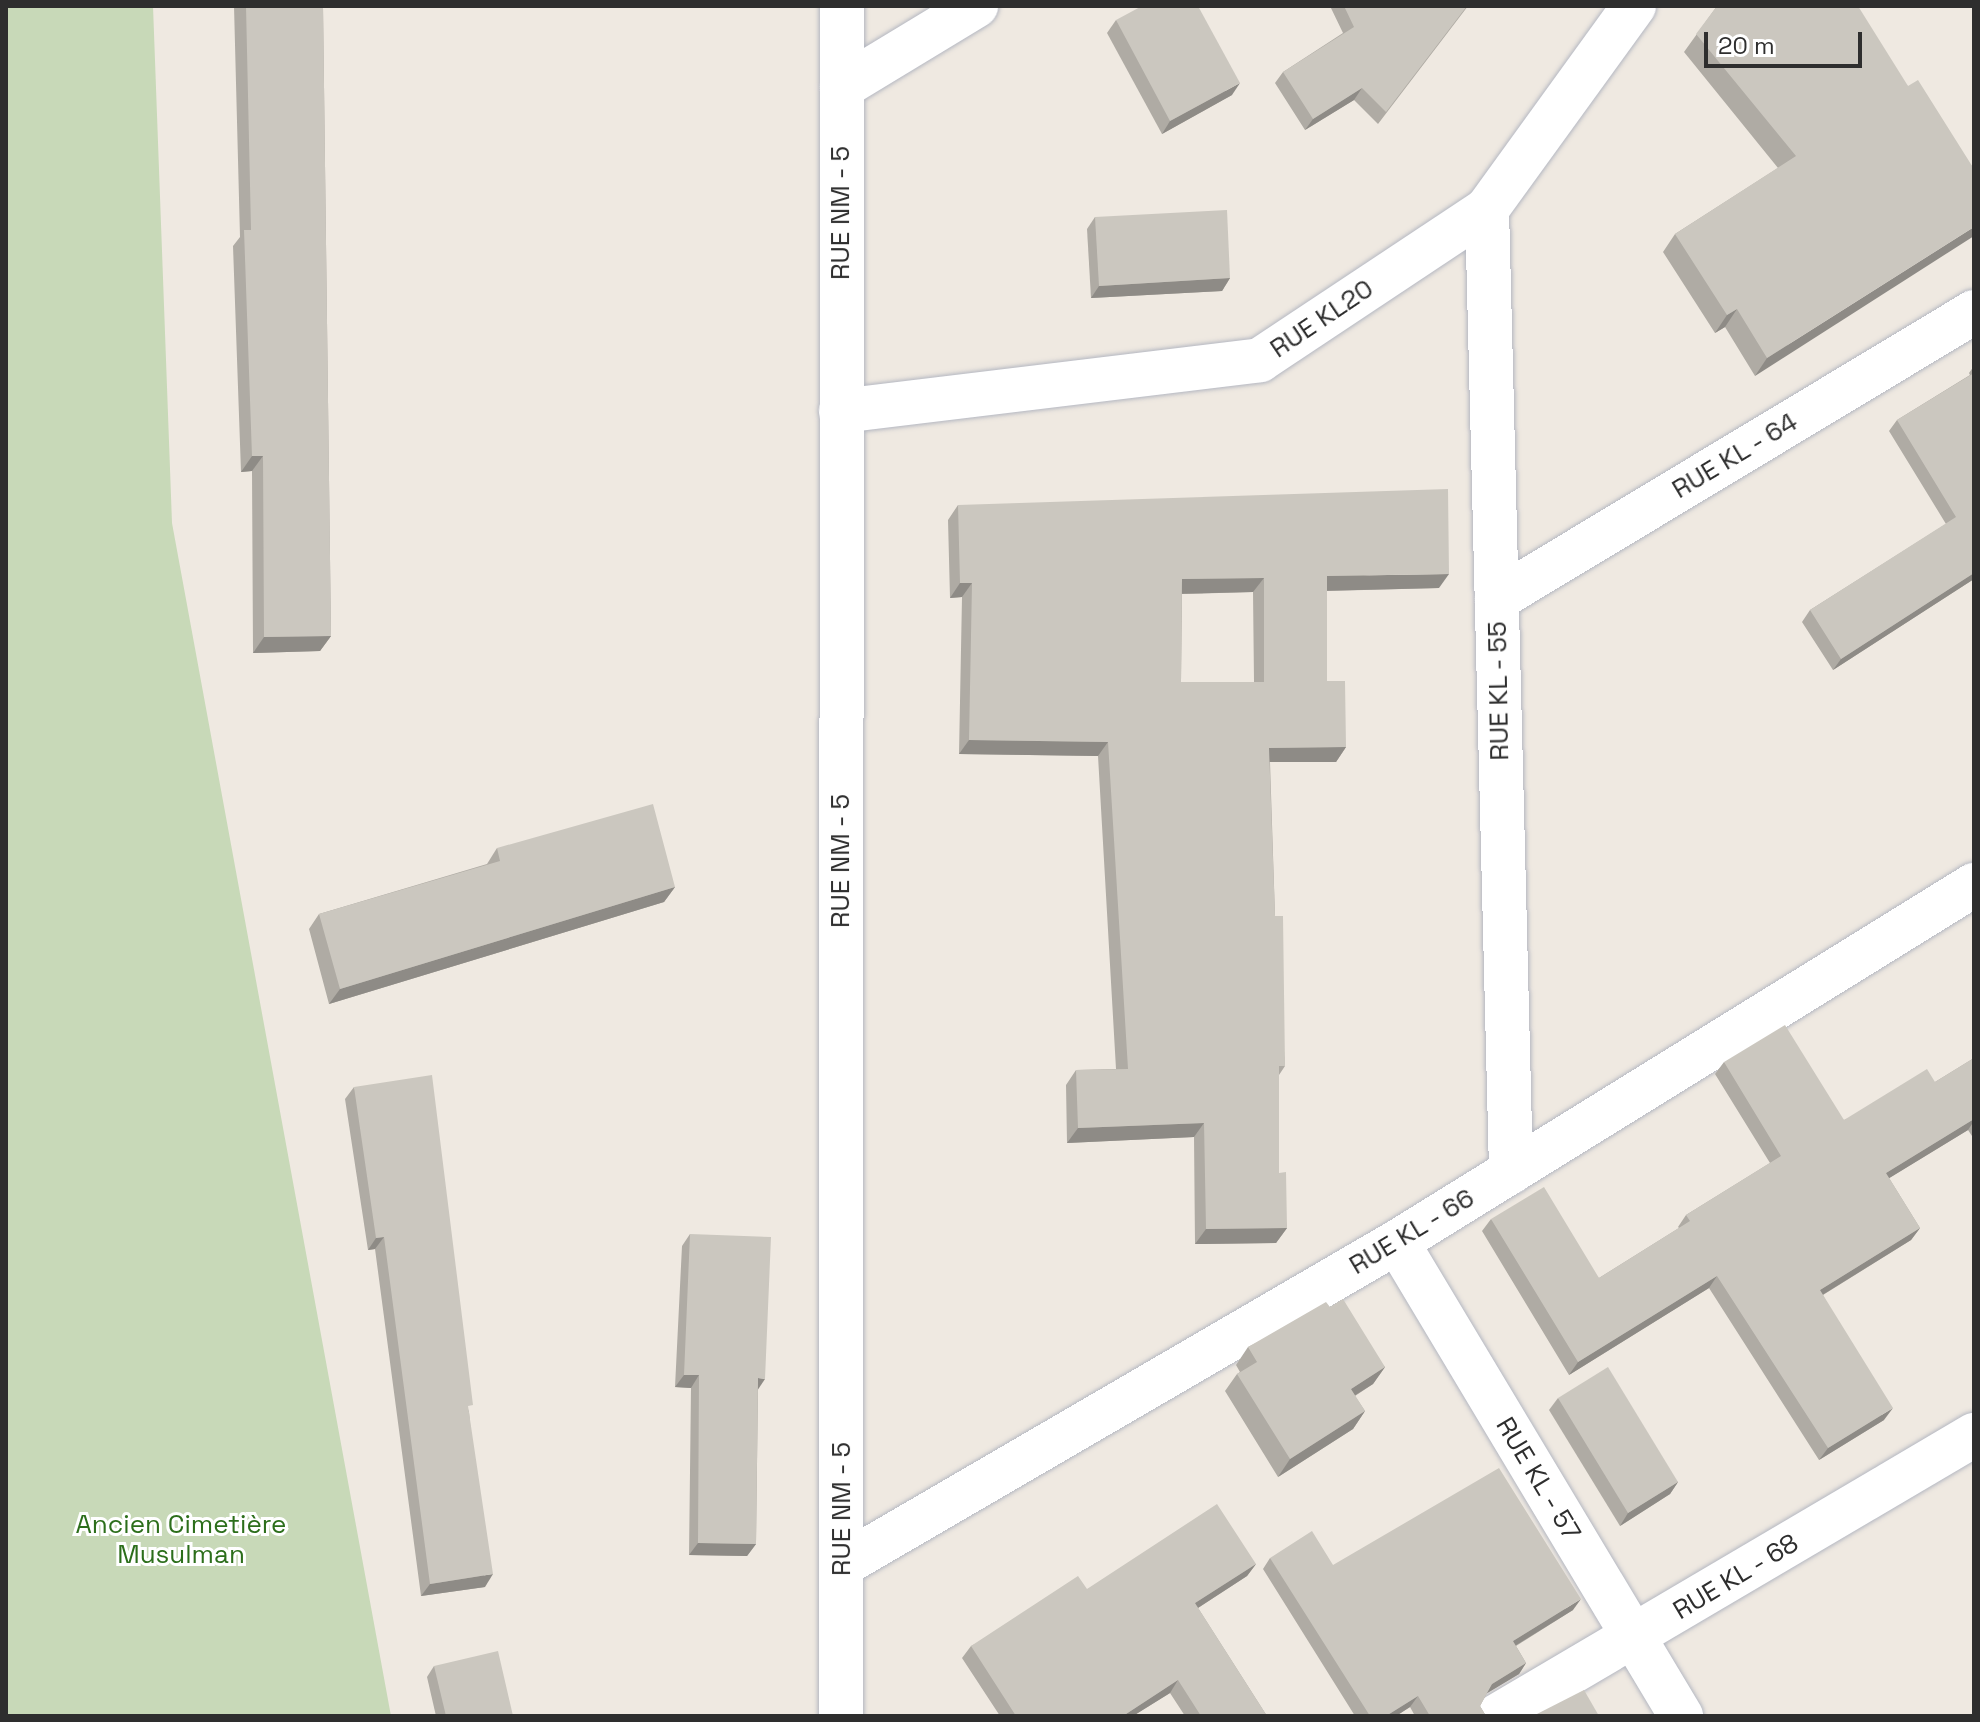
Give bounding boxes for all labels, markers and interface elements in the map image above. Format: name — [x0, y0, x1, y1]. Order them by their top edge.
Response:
scale bar — [1708, 16, 1866, 66]
text: 20 m — [1718, 30, 1775, 61]
street label: RUE NM - 5 — [825, 145, 857, 281]
street label: RUE KL20 — [1265, 273, 1379, 365]
street label: RUE KL - 64 — [1666, 406, 1804, 506]
street label: RUE KL - 55 — [1482, 620, 1516, 762]
street label: RUE NM - 5 — [825, 793, 857, 929]
street label: RUE KL - 66 — [1343, 1182, 1481, 1282]
street label: RUE KL - 57 — [1489, 1411, 1587, 1547]
street label: RUE NM - 5 — [826, 1441, 858, 1577]
park label: Ancien Cimetière Musulman — [75, 1509, 287, 1570]
street label: RUE KL - 68 — [1667, 1527, 1805, 1627]

